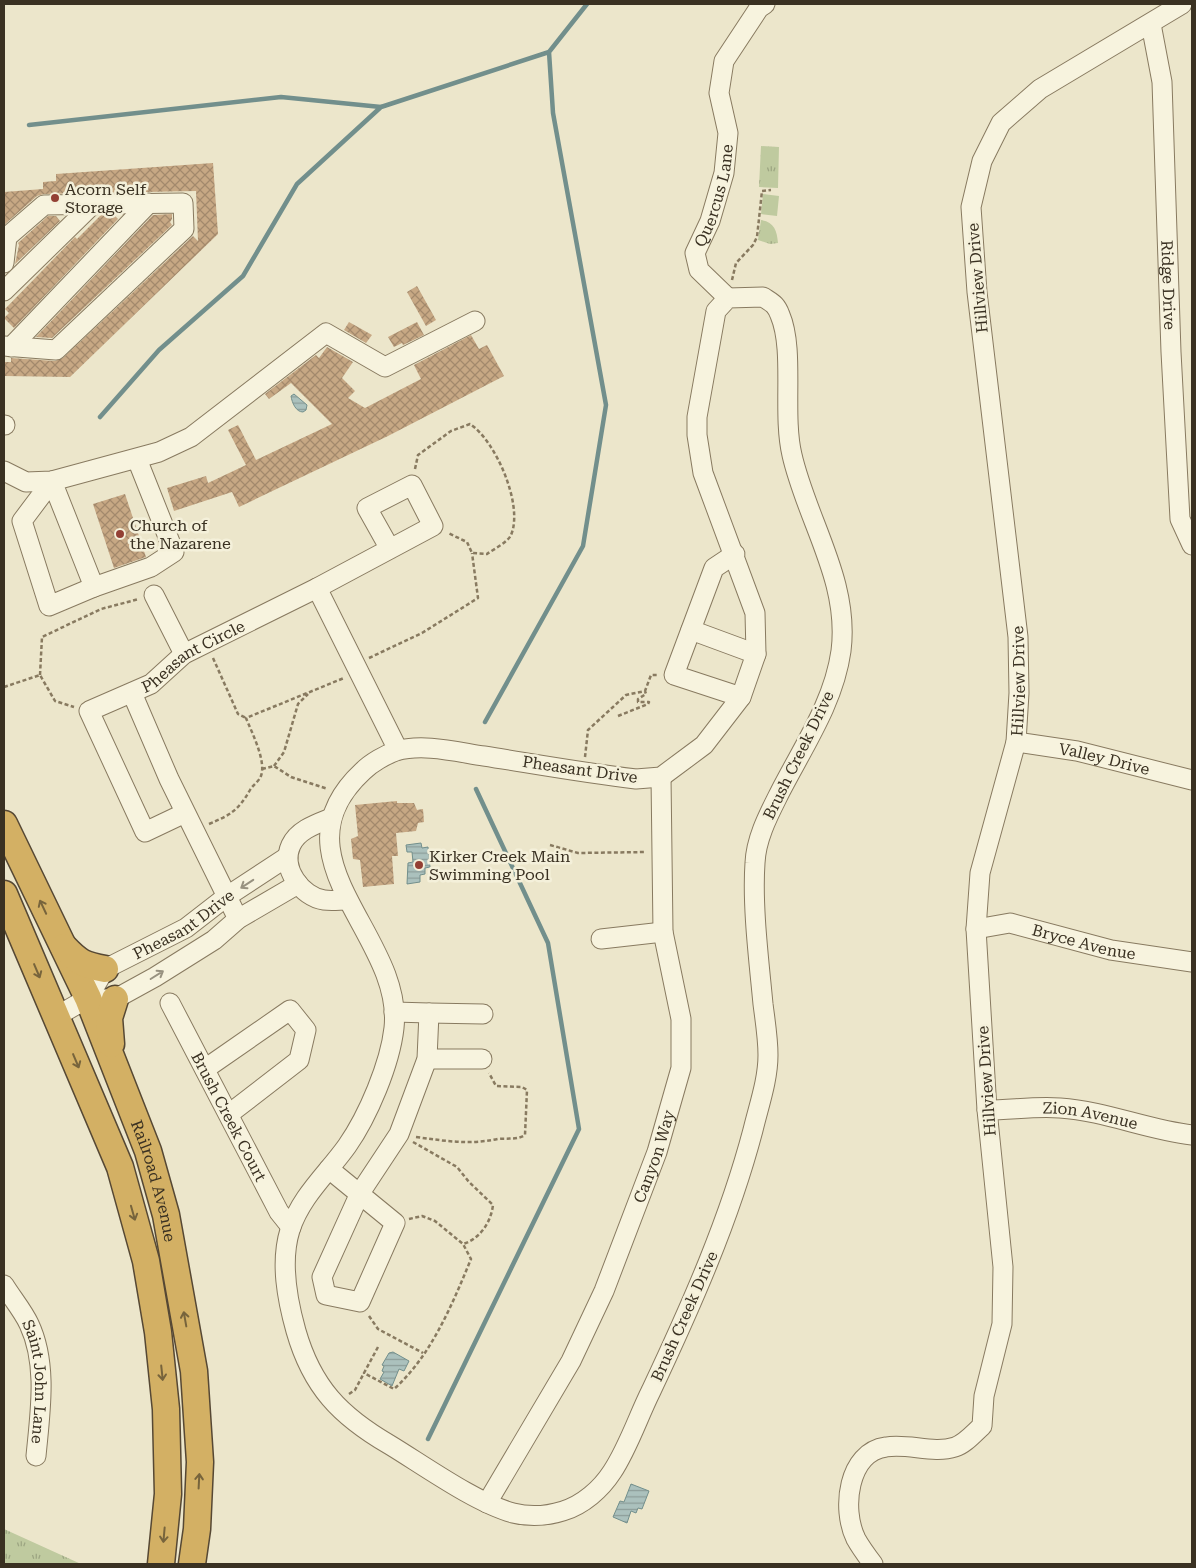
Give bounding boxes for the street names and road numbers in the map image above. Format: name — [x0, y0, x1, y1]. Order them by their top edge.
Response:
street label: Quercus Lane — [690, 143, 737, 250]
street label: Hillview Drive — [963, 222, 992, 334]
street label: Ridge Drive — [1157, 240, 1179, 330]
street label: Pheasant Circle — [139, 616, 248, 697]
street label: Hillview Drive — [1007, 625, 1029, 737]
street label: Brush Creek Drive — [759, 688, 838, 823]
street label: Valley Drive — [1058, 739, 1152, 779]
street label: Pheasant Drive — [521, 752, 639, 787]
street label: Pheasant Drive — [130, 885, 238, 963]
street label: Bryce Avenue — [1030, 920, 1137, 964]
street label: Hillview Drive — [973, 1025, 1000, 1137]
street label: Brush Creek Court — [187, 1049, 270, 1185]
street label: Zion Avenue — [1043, 1098, 1140, 1133]
street label: Canyon Way — [629, 1107, 679, 1206]
street label: Railroad Avenue — [127, 1117, 180, 1244]
street label: Brush Creek Drive — [647, 1248, 722, 1384]
street label: Saint John Lane — [18, 1316, 50, 1445]

